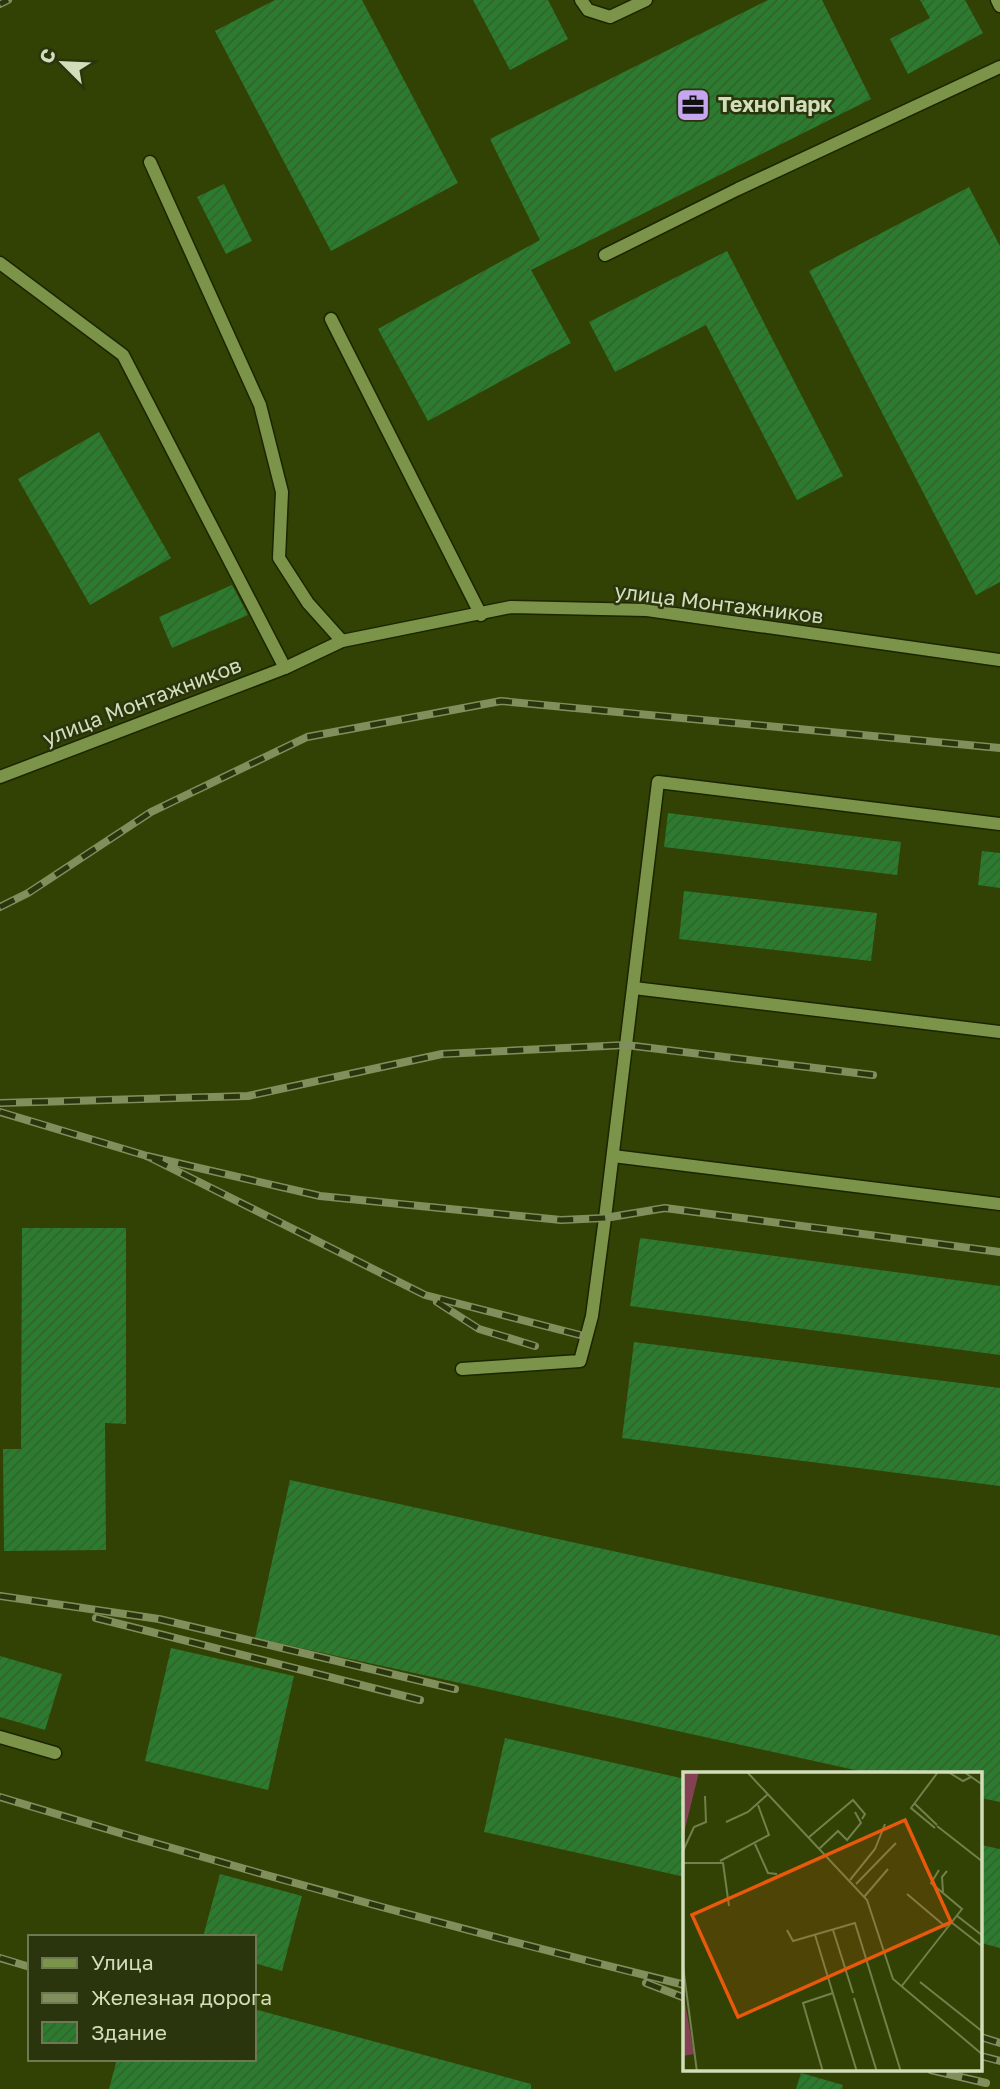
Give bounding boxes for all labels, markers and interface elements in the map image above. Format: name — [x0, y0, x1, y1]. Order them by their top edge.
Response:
north arrow — [28, 28, 98, 98]
text: С — [34, 45, 60, 67]
office icon: ТехноПарк — [674, 86, 712, 124]
place label: ТехноПарк — [718, 91, 833, 117]
street label: улица Монтажников — [613, 577, 825, 629]
street label: улица Монтажников — [39, 651, 245, 751]
inset map — [683, 1772, 982, 2072]
legend — [28, 1935, 256, 2061]
text: Улица — [91, 1949, 154, 1975]
text: Железная дорога — [91, 1984, 272, 2010]
text: Здание — [91, 2019, 167, 2045]

